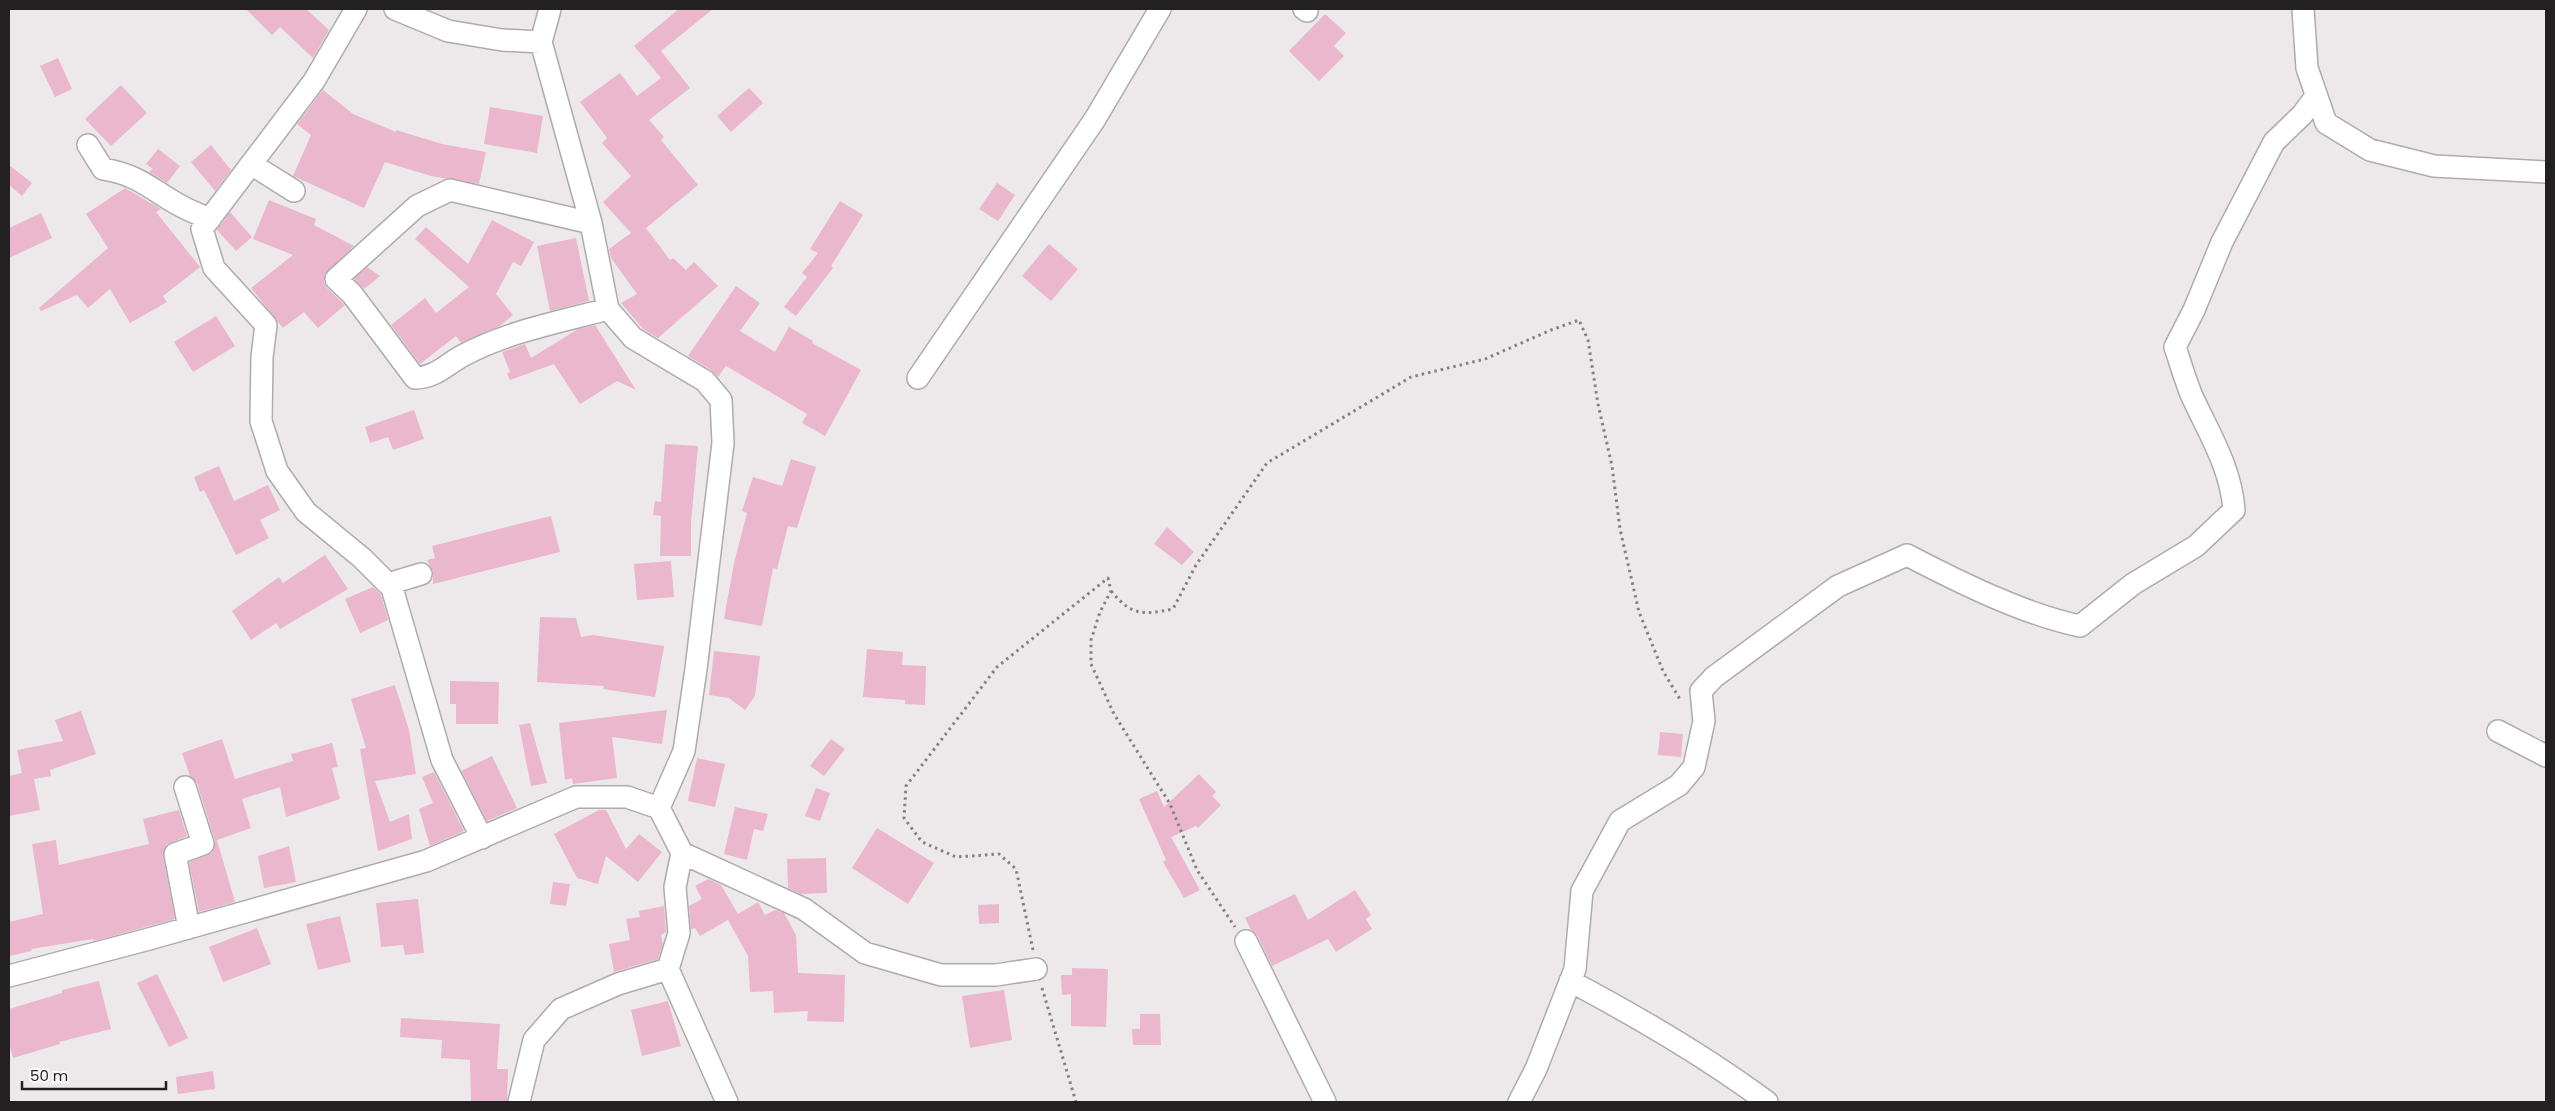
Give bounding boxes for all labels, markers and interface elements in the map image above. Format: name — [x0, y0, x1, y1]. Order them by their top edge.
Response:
scale bar — [22, 1058, 166, 1090]
text: 50 m — [30, 1065, 68, 1086]

